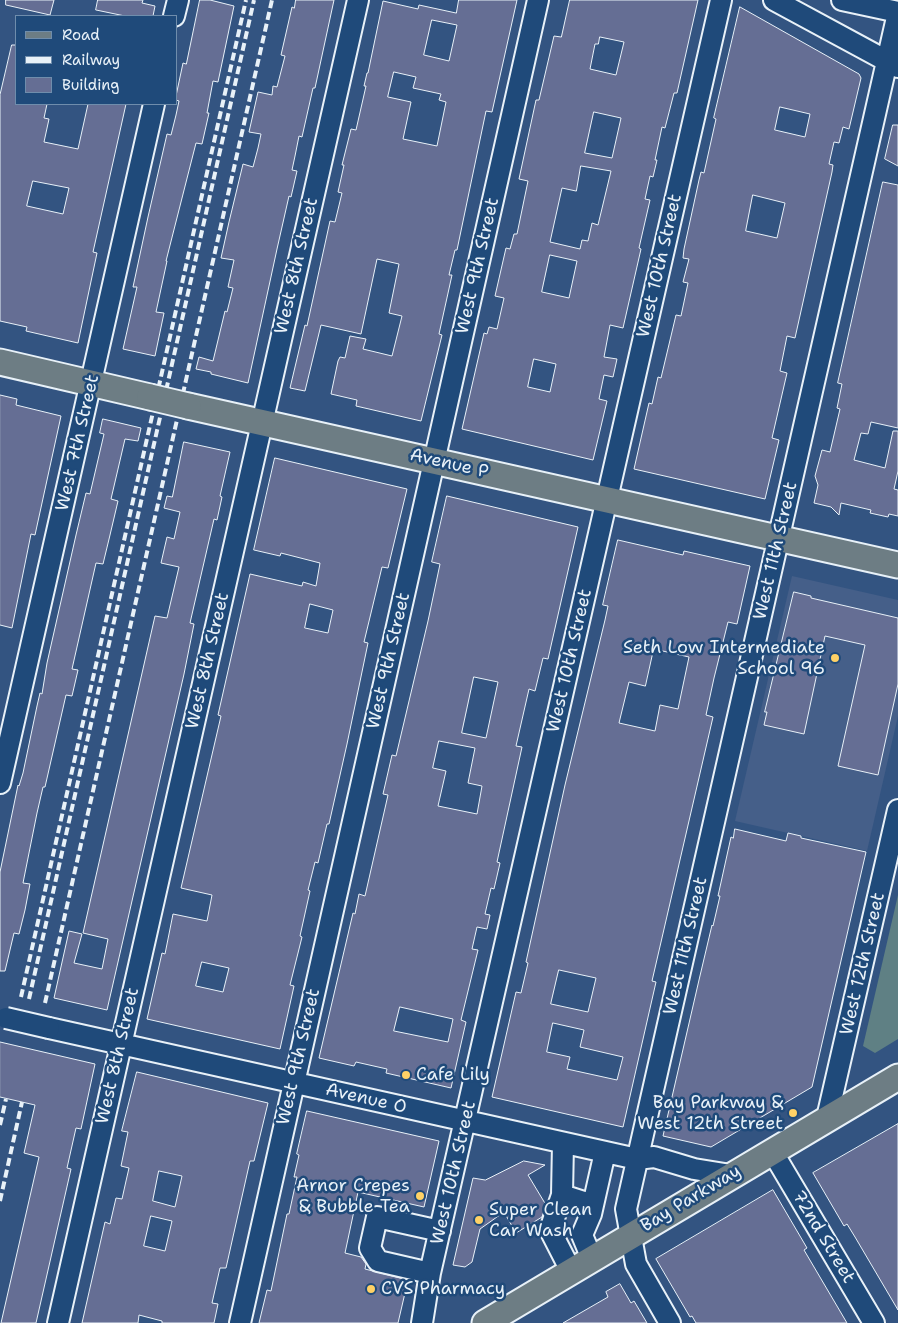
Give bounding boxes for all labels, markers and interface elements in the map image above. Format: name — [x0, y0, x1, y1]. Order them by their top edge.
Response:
legend — [15, 15, 178, 105]
text: Road — [62, 25, 100, 45]
text: Railway — [62, 50, 120, 70]
text: Building — [62, 75, 119, 95]
street label: West 10th Street — [633, 192, 687, 340]
street label: West 8th Street — [271, 196, 323, 336]
street label: West 9th Street — [452, 196, 504, 336]
street label: West 7th Street — [52, 373, 104, 513]
street label: Avenue P — [408, 444, 490, 484]
street label: West 11th Street — [750, 480, 802, 622]
street label: West 10th Street — [543, 587, 597, 735]
street label: West 8th Street — [182, 591, 234, 731]
street label: West 9th Street — [363, 591, 415, 731]
place label: Seth Low Intermediate School 96 — [623, 637, 825, 680]
marker: Seth Low Intermediate School 96 — [829, 652, 841, 664]
street label: West 11th Street — [660, 875, 712, 1017]
street label: West 12th Street — [836, 891, 890, 1037]
street label: West 8th Street — [92, 986, 144, 1126]
street label: West 9th Street — [273, 987, 325, 1127]
place label: Cafe Lily — [416, 1064, 490, 1086]
marker: Cafe Lily — [400, 1069, 412, 1081]
street label: Avenue O — [323, 1079, 409, 1119]
place label: Bay Parkway & West 12th Street — [637, 1092, 783, 1134]
street label: West 10th Street — [427, 1099, 481, 1247]
marker: Bay Parkway & West 12th Street — [787, 1107, 799, 1119]
street label: Bay Parkway — [637, 1161, 745, 1237]
place label: Arnor Crepes & Bubble Tea — [296, 1175, 410, 1218]
street label: 72nd Street — [787, 1187, 859, 1287]
marker: Arnor Crepes & Bubble Tea — [414, 1190, 426, 1202]
place label: Super Clean Car Wash — [489, 1199, 592, 1242]
marker: Super Clean Car Wash — [473, 1214, 485, 1226]
place label: CVS Pharmacy — [381, 1278, 505, 1300]
marker: CVS Pharmacy — [365, 1283, 377, 1295]

